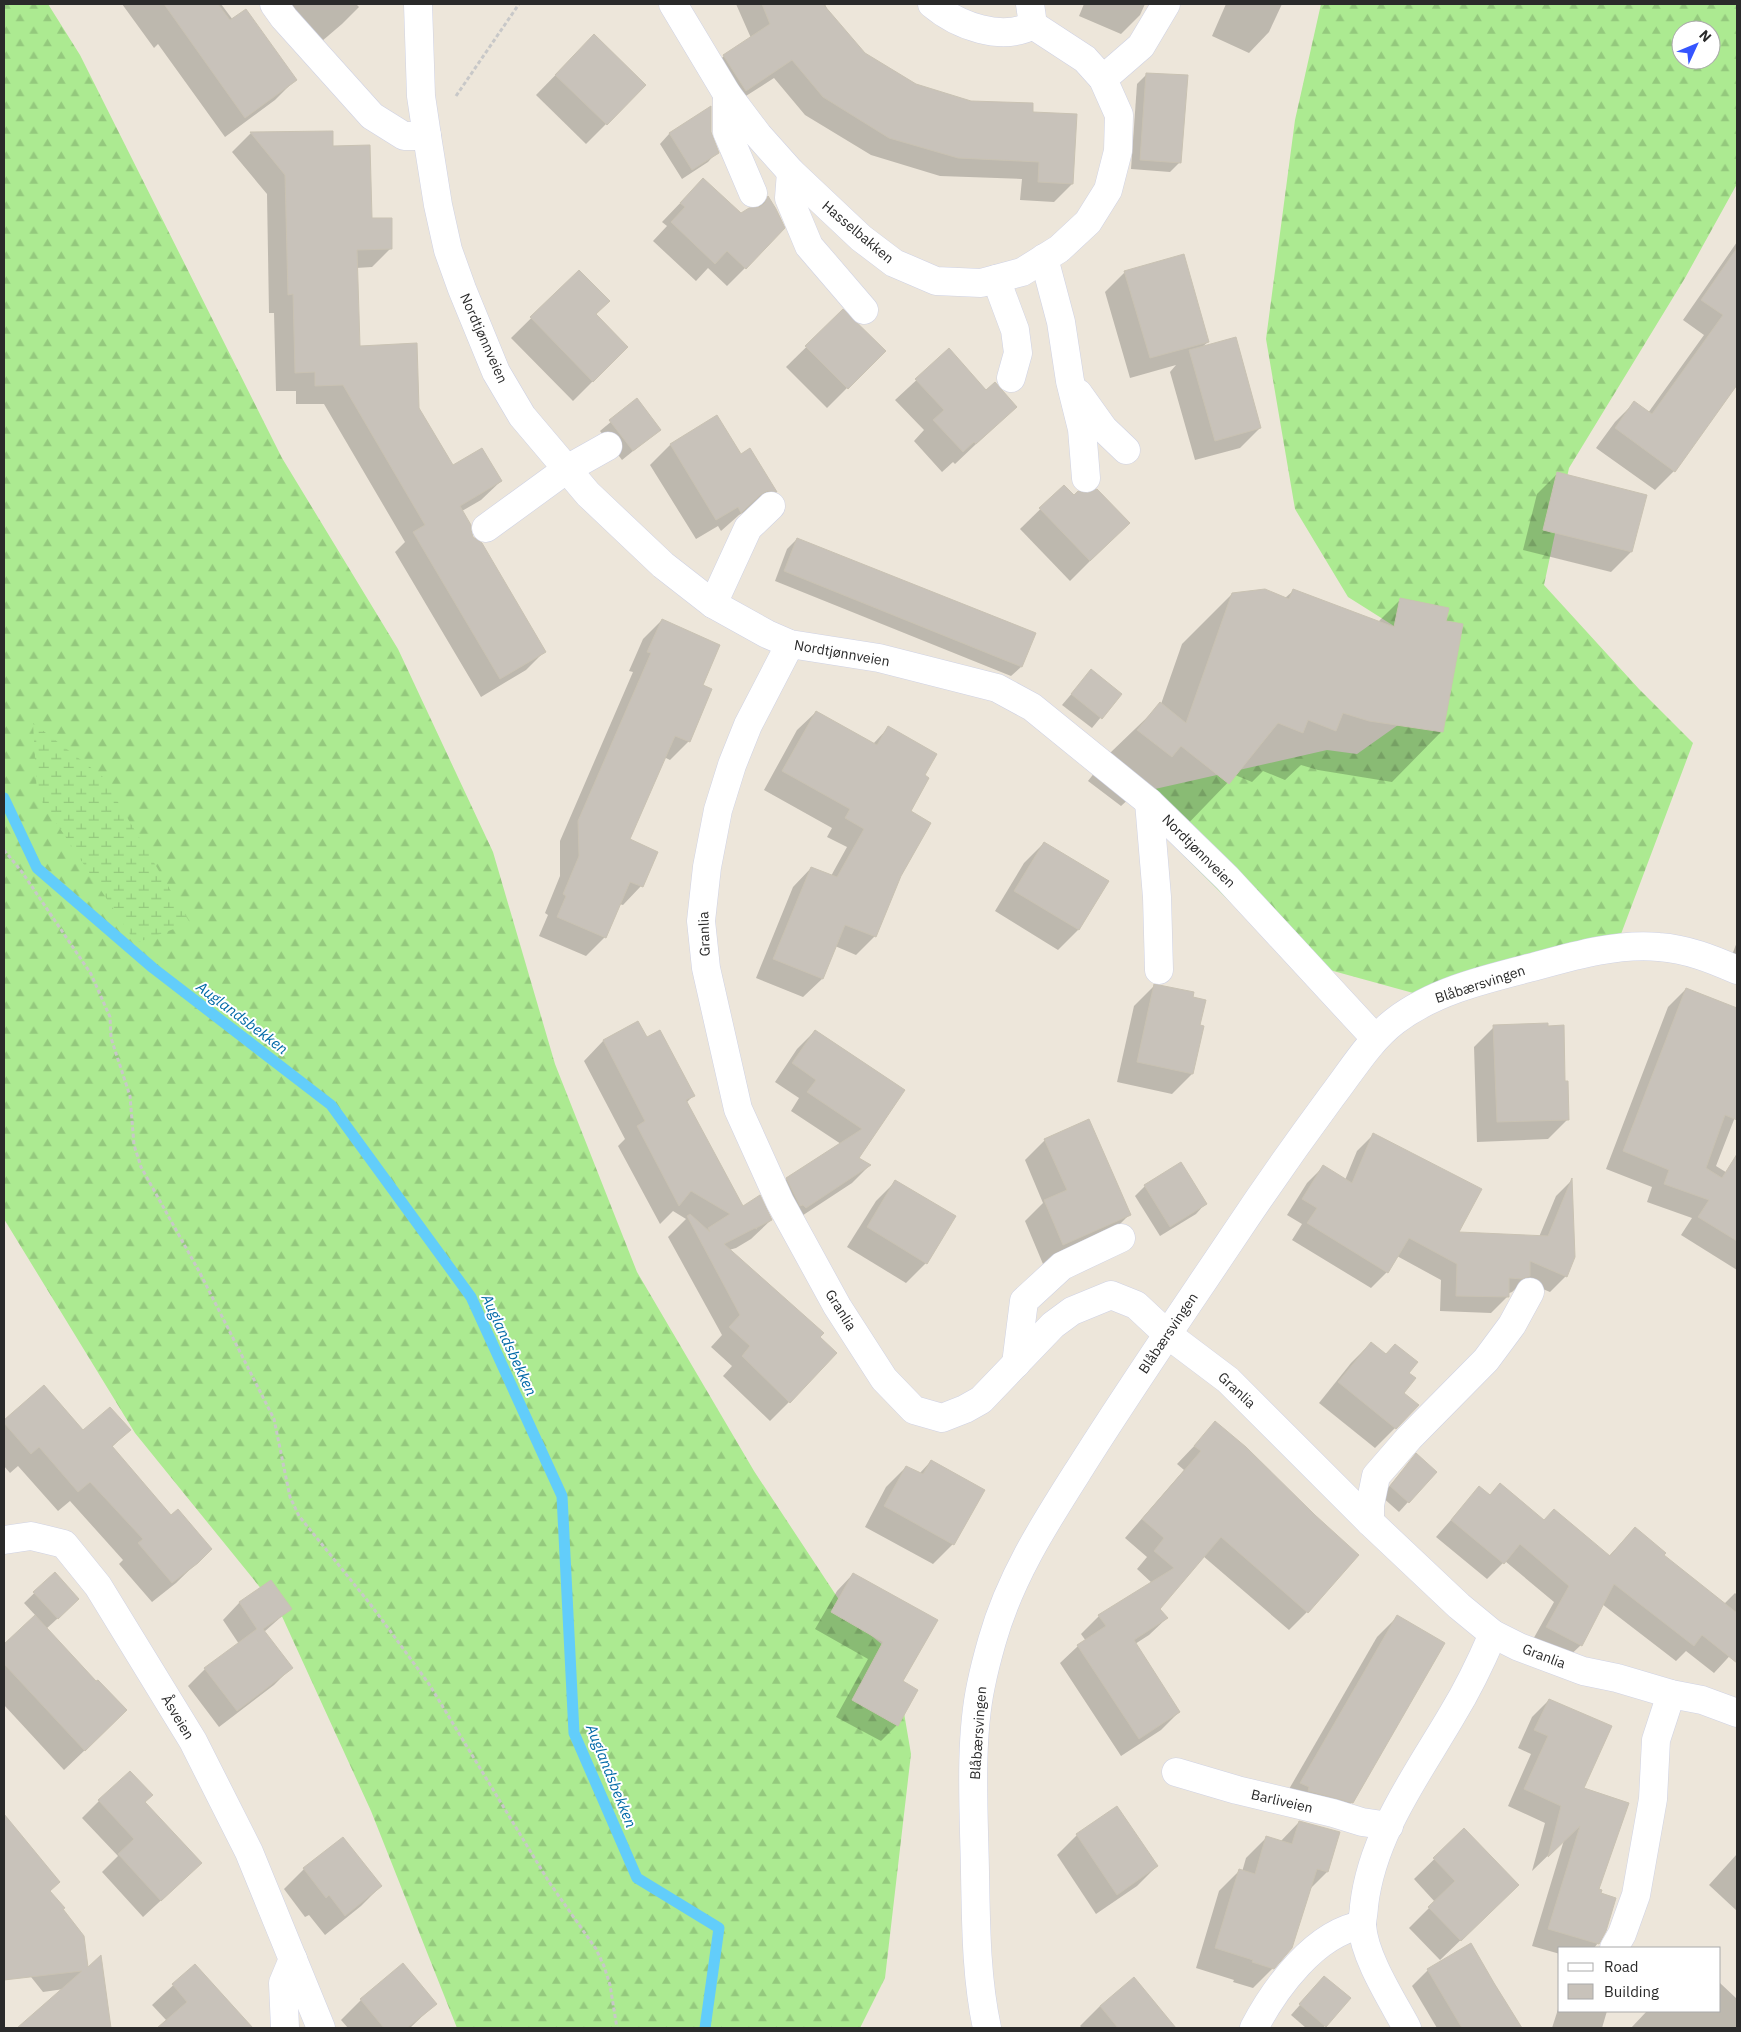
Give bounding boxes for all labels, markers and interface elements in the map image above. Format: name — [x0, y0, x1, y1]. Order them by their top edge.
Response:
north arrow — [1671, 20, 1721, 70]
text: N — [1695, 26, 1715, 46]
street label: Hasselbakken — [818, 197, 898, 267]
street label: Nordtjønnveien — [456, 290, 512, 386]
street label: Nordtjønnveien — [793, 636, 891, 670]
street label: Nordtjønnveien — [1158, 810, 1240, 892]
street label: Granlia — [694, 911, 714, 957]
street label: Blåbærsvingen — [1433, 961, 1527, 1007]
water label: Auglandsbekken — [192, 976, 292, 1058]
street label: Granlia — [821, 1286, 861, 1334]
street label: Blåbærsvingen — [1134, 1289, 1202, 1377]
water label: Auglandsbekken — [477, 1290, 541, 1399]
street label: Granlia — [1214, 1368, 1260, 1412]
street label: Granlia — [1520, 1640, 1569, 1673]
street label: Blåbærsvingen — [966, 1686, 990, 1780]
street label: Åsveien — [158, 1691, 199, 1743]
water label: Auglandsbekken — [582, 1720, 641, 1830]
street label: Barliveien — [1249, 1785, 1315, 1817]
legend — [1558, 1947, 1721, 2012]
text: Road — [1604, 1957, 1639, 1976]
text: Building — [1604, 1982, 1659, 2001]

